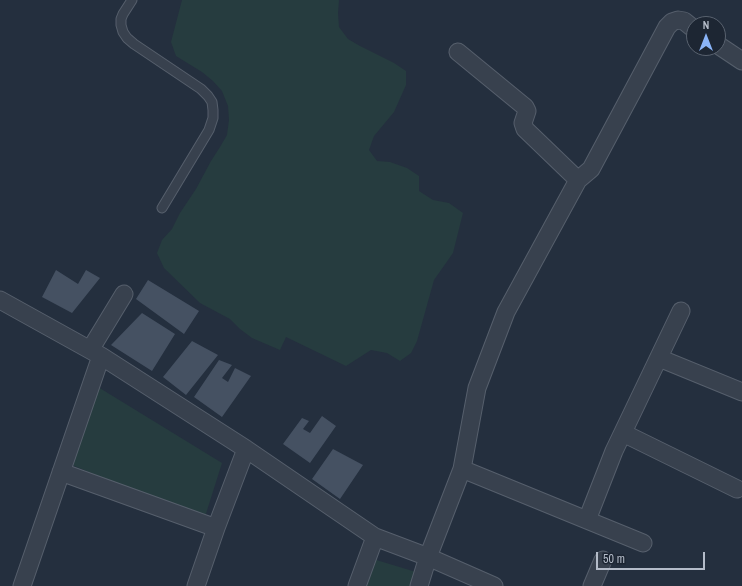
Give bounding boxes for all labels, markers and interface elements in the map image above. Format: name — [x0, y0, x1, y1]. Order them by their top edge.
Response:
north arrow — [686, 16, 726, 56]
text: N — [703, 18, 709, 32]
scale bar — [598, 544, 707, 570]
text: 50 m — [603, 551, 625, 567]

